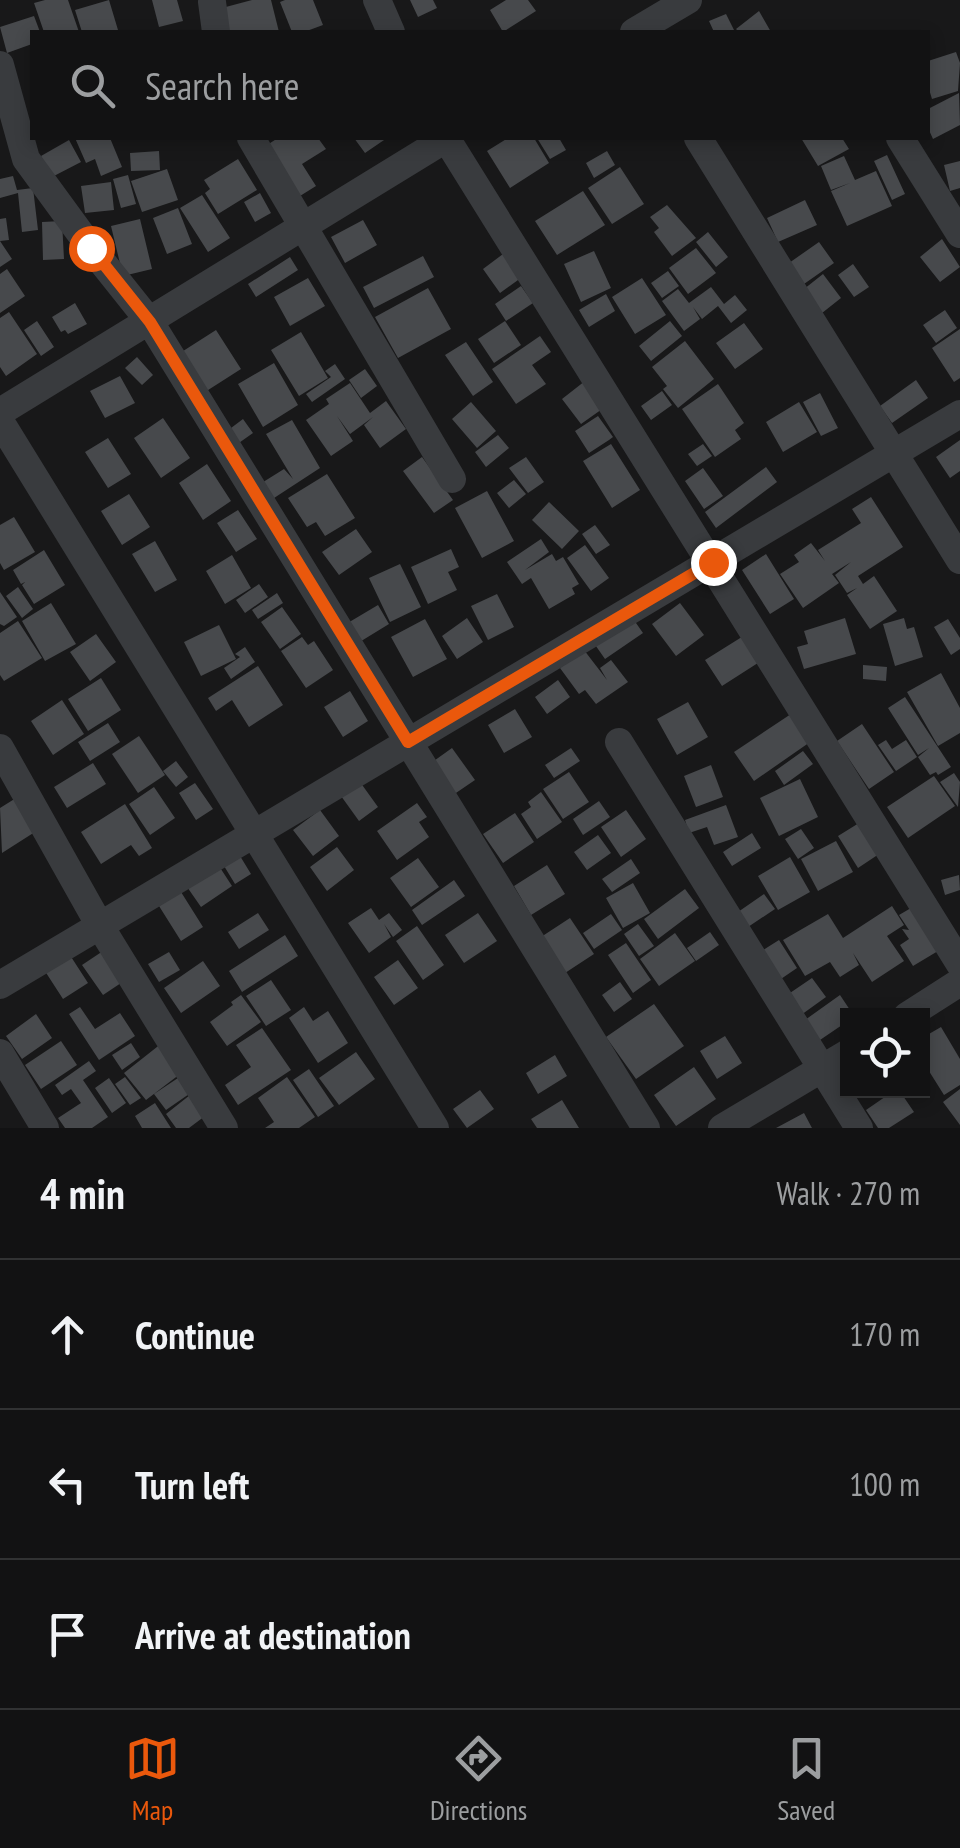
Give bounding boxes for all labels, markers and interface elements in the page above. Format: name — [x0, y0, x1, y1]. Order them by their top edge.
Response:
search box — [30, 30, 930, 140]
icon: search — [65, 58, 120, 113]
text: Search here — [145, 61, 299, 110]
route start — [69, 226, 115, 272]
route end — [691, 540, 737, 586]
map controls — [840, 1008, 930, 1098]
button: locate — [840, 1008, 930, 1098]
text: 4 min — [40, 1166, 125, 1221]
text: Walk · 270 m — [776, 1172, 920, 1214]
icon: ahead — [40, 1307, 95, 1362]
text: Continue — [135, 1310, 255, 1359]
text: 170 m — [849, 1313, 920, 1355]
icon: left — [40, 1457, 95, 1512]
text: Turn left — [135, 1460, 249, 1509]
text: 100 m — [849, 1463, 920, 1505]
icon: arrive — [40, 1607, 95, 1662]
text: Arrive at destination — [135, 1610, 411, 1659]
tab: Map — [125, 1731, 180, 1828]
tab: Directions — [430, 1731, 527, 1828]
tab: Saved — [777, 1731, 835, 1828]

